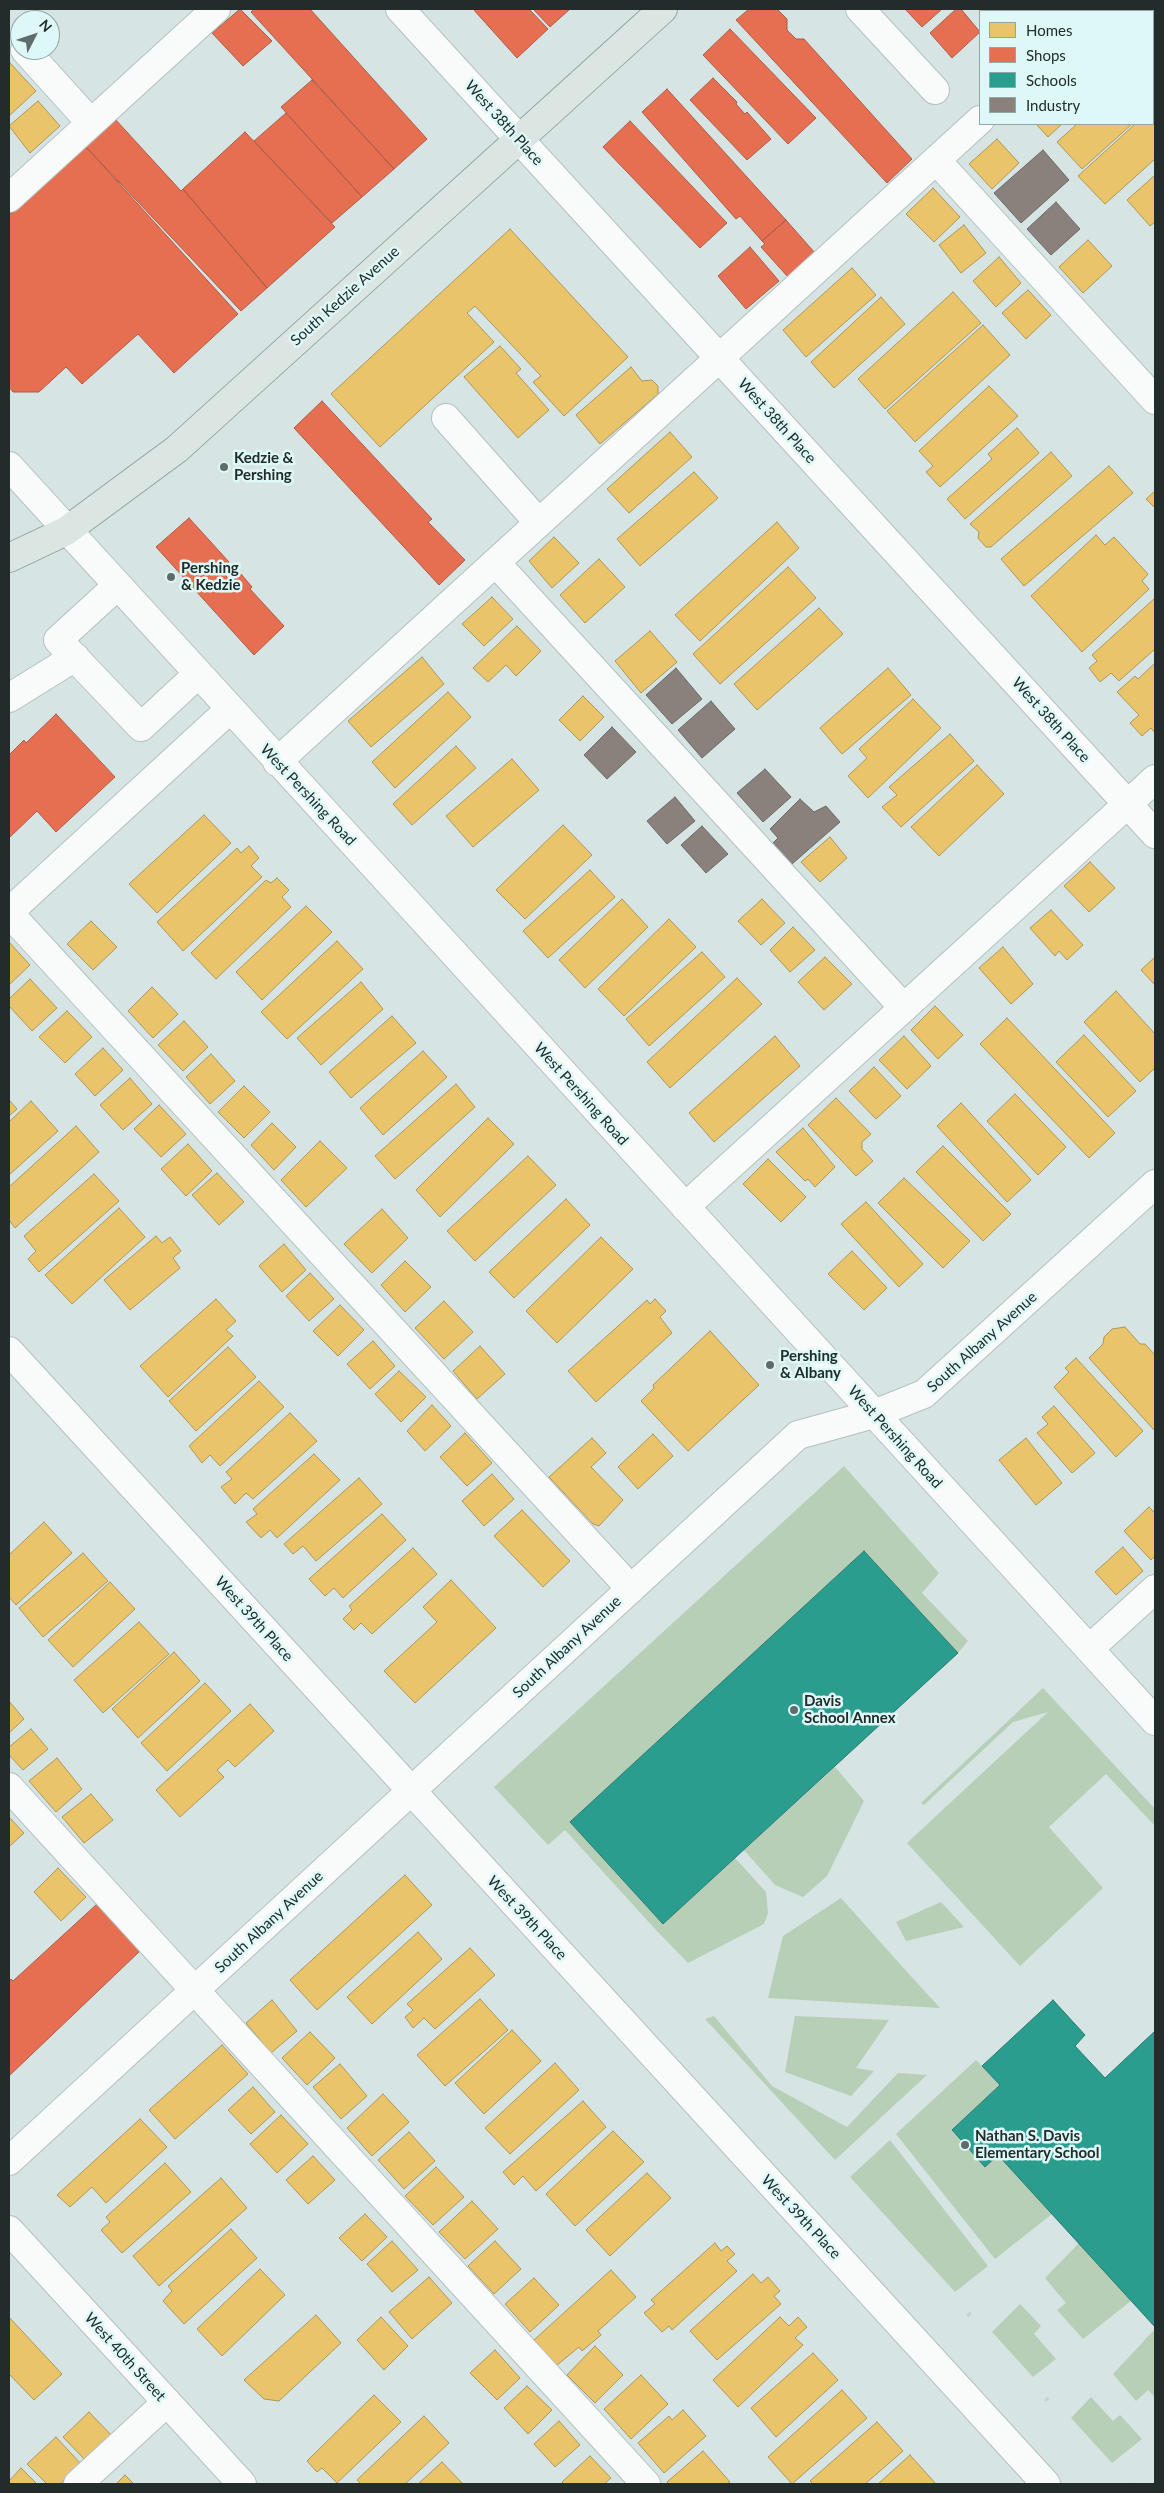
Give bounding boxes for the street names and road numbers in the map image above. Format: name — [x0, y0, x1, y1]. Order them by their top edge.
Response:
street label: West 38th Place — [461, 77, 547, 169]
street label: South Kedzie Avenue — [287, 242, 403, 350]
street label: West 38th Place — [734, 375, 820, 467]
street label: West 38th Place — [1008, 674, 1094, 766]
street label: West Pershing Road — [256, 741, 360, 849]
street label: West Pershing Road — [530, 1039, 632, 1149]
street label: South Albany Avenue — [923, 1288, 1041, 1396]
street label: West Pershing Road — [844, 1382, 946, 1492]
street label: West 39th Place — [211, 1573, 297, 1665]
street label: South Albany Avenue — [509, 1592, 625, 1702]
street label: South Albany Avenue — [211, 1867, 327, 1977]
street label: West 39th Place — [484, 1872, 570, 1964]
street label: West 39th Place — [758, 2171, 844, 2263]
street label: West 40th Street — [81, 2309, 169, 2405]

